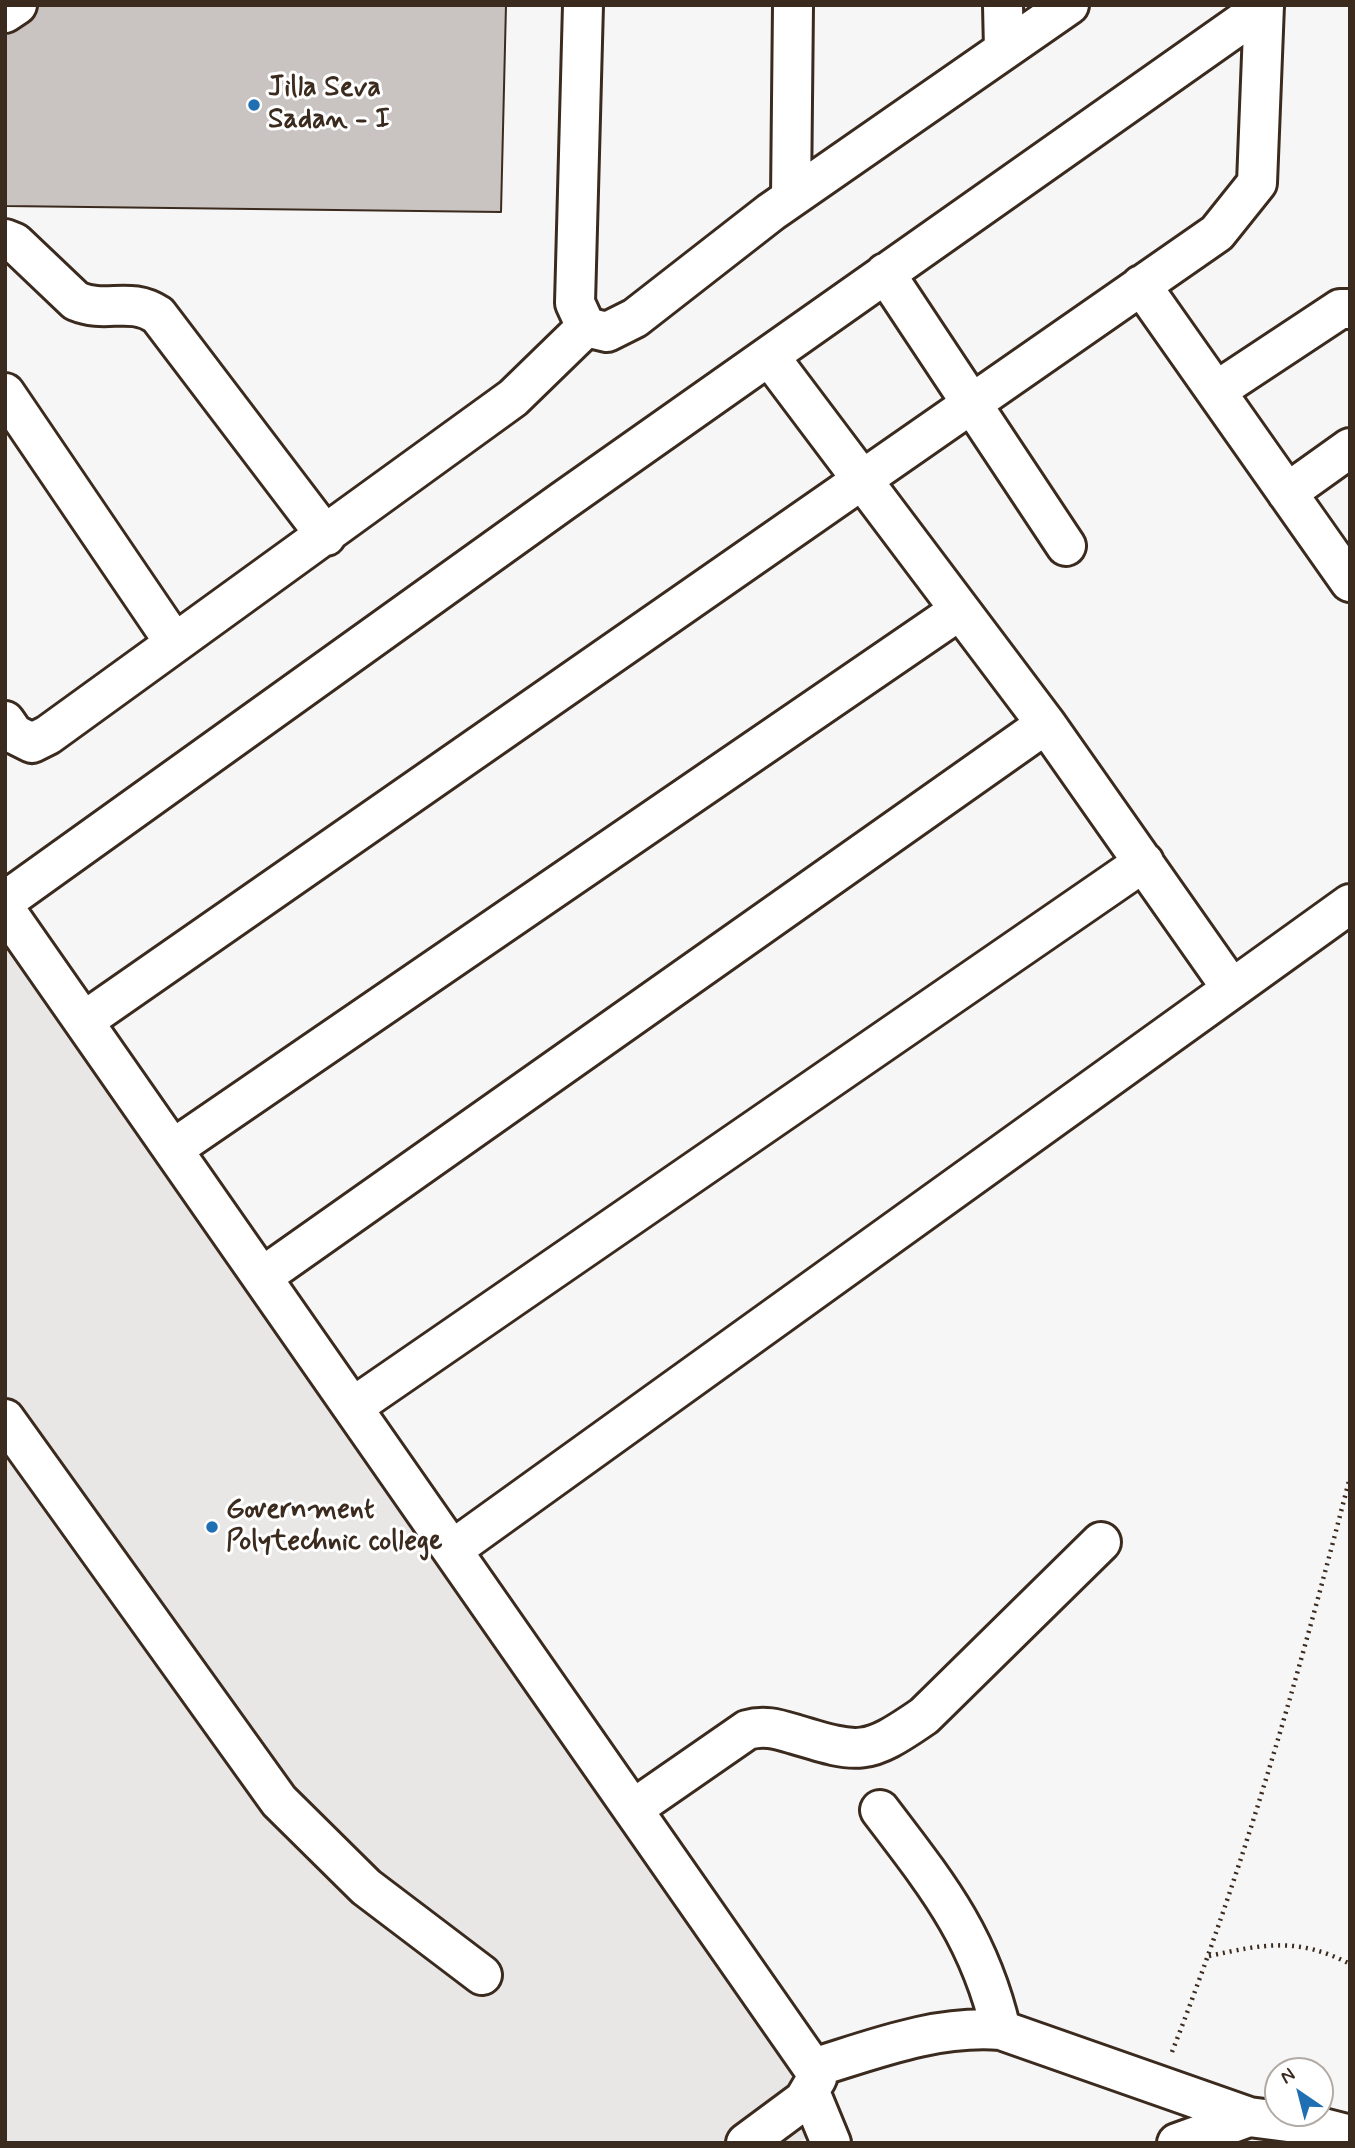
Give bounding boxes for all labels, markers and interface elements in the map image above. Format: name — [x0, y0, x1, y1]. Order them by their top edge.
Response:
place label: Jilla Seva Sadan - I — [268, 72, 390, 138]
marker: Jilla Seva Sadan - I — [246, 97, 262, 113]
place label: Government Polytechnic college — [226, 1494, 442, 1560]
marker: Government Polytechnic college — [204, 1519, 220, 1535]
north arrow — [1264, 2057, 1334, 2127]
text: N — [1275, 2062, 1300, 2090]

